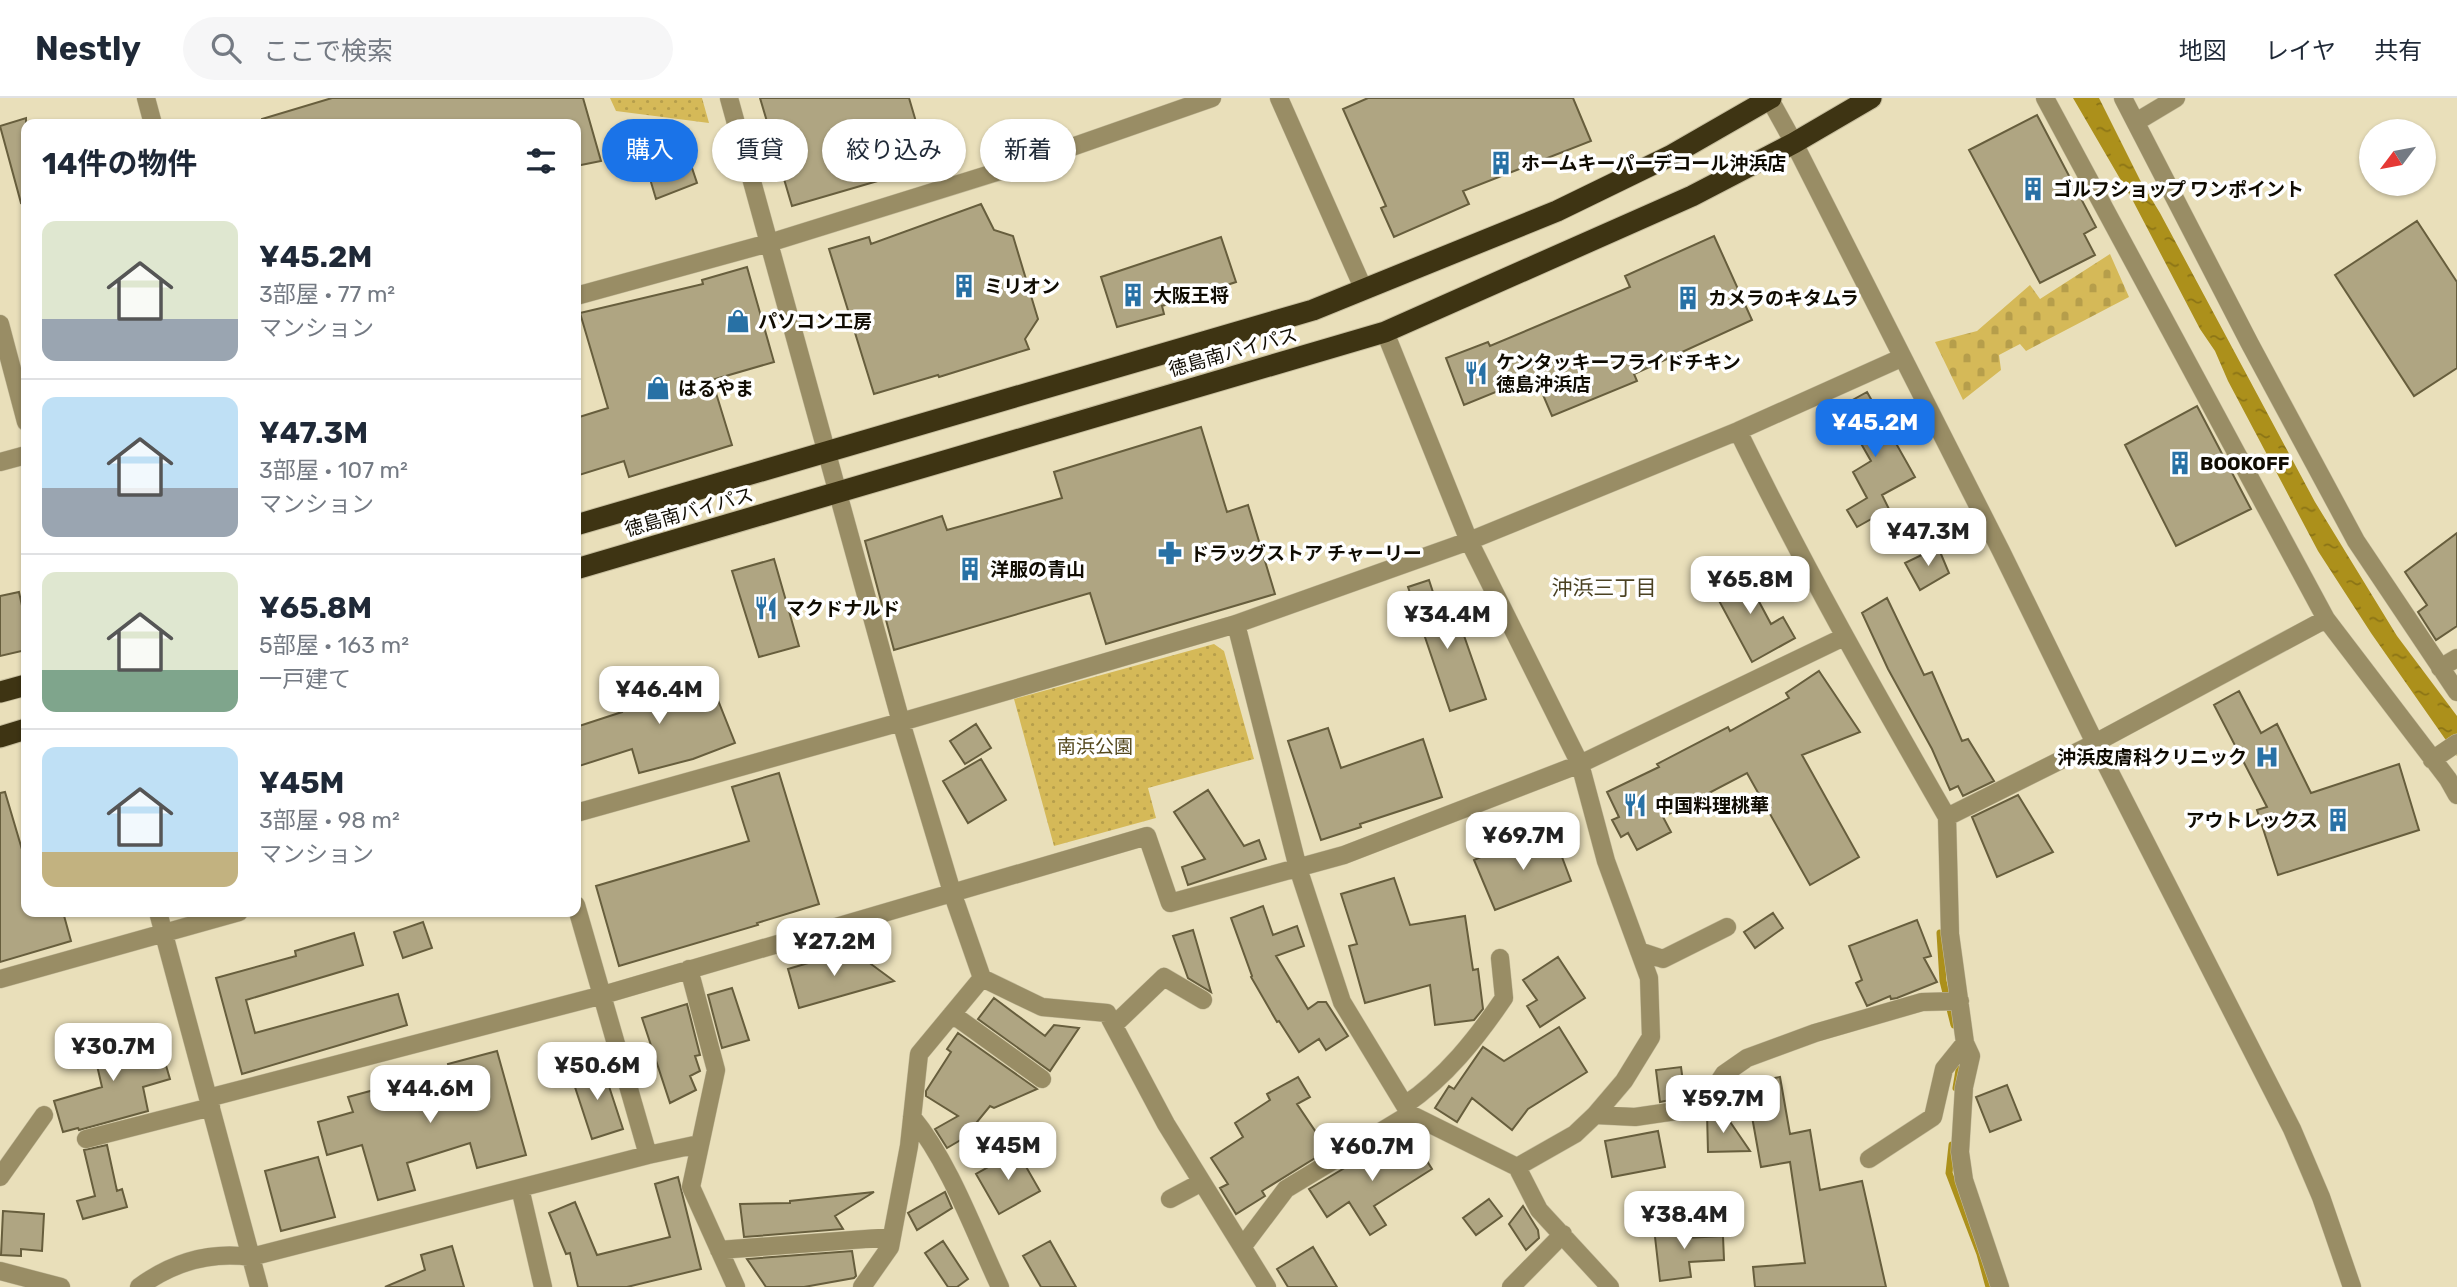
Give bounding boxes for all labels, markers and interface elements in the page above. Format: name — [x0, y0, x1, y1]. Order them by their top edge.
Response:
search box — [183, 17, 673, 80]
text: Nestly — [35, 29, 141, 68]
icon: search — [207, 29, 245, 67]
text: ここで検索 — [263, 36, 393, 67]
text: 地図 — [2179, 37, 2227, 65]
text: レイヤ — [2265, 37, 2336, 65]
text: 共有 — [2374, 37, 2422, 65]
chip: 購入 — [602, 119, 698, 182]
chip: 賃貸 — [712, 119, 808, 182]
chip: 絞り込み — [822, 119, 966, 182]
chip: 新着 — [980, 119, 1076, 182]
north arrow — [2359, 119, 2436, 196]
map controls — [2359, 119, 2436, 196]
icon: filters — [522, 142, 560, 180]
text: 14件の物件 — [42, 146, 197, 182]
building icon: ホームキーパーデコール沖浜店 — [1487, 149, 1515, 177]
place label: ホームキーパーデコール沖浜店 — [1521, 152, 1786, 175]
building icon: ゴルフショップ ワンポイント — [2019, 175, 2047, 203]
place label: ゴルフショップ ワンポイント — [2053, 178, 2304, 201]
text: ¥45.2M — [259, 239, 372, 275]
icon: home — [98, 249, 182, 333]
building icon: ミリオン — [950, 272, 978, 300]
place label: ミリオン — [984, 275, 1060, 298]
text: 3部屋 · 77 m² — [259, 280, 395, 308]
building icon: 大阪王将 — [1119, 281, 1147, 309]
place label: 大阪王将 — [1153, 284, 1229, 307]
building icon: カメラのキタムラ — [1674, 284, 1702, 312]
place label: カメラのキタムラ — [1708, 287, 1859, 310]
shop icon: パソコン工房 — [724, 307, 752, 335]
place label: パソコン工房 — [758, 310, 872, 333]
text: マンション — [259, 314, 374, 342]
street label: 徳島南バイパス — [1166, 323, 1300, 381]
place label: ケンタッキーフライドチキン 徳島沖浜店 — [1496, 351, 1741, 396]
restaurant icon: ケンタッキーフライドチキン 徳島沖浜店 — [1462, 359, 1490, 387]
shop icon: はるやま — [644, 374, 672, 402]
place label: はるやま — [678, 377, 754, 400]
pin: ¥45.2M — [1818, 400, 1932, 459]
text: ¥45.2M — [1832, 408, 1918, 436]
text: ¥47.3M — [259, 415, 368, 451]
icon: home — [98, 425, 182, 509]
building icon: BOOKOFF — [2166, 449, 2194, 477]
place label: BOOKOFF — [2200, 452, 2290, 475]
text: 3部屋 · 107 m² — [259, 456, 408, 484]
street label: 徳島南バイパス — [622, 483, 756, 541]
text: マンション — [259, 490, 374, 518]
pin: ¥47.3M — [1871, 508, 1985, 568]
text: ¥47.3M — [1886, 517, 1970, 545]
pharmacy icon: ドラッグストア チャーリー — [1156, 539, 1184, 567]
place label: ドラッグストア チャーリー — [1190, 542, 1422, 565]
building icon: 洋服の青山 — [956, 555, 984, 583]
pin: ¥65.8M — [1693, 556, 1807, 616]
place label: 洋服の青山 — [990, 558, 1085, 581]
text: ¥65.8M — [1707, 565, 1793, 593]
district label: 沖浜三丁目 — [1552, 575, 1657, 600]
text: ¥65.8M — [259, 590, 372, 626]
pin: ¥34.4M — [1390, 592, 1504, 651]
restaurant icon: マクドナルド — [752, 594, 780, 622]
place label: マクドナルド — [786, 597, 900, 620]
icon: home — [98, 600, 182, 684]
text: ¥34.4M — [1403, 600, 1491, 628]
text: 5部屋 · 163 m² — [259, 631, 409, 659]
text: 一戸建て — [259, 665, 351, 693]
pin: ¥46.4M — [602, 666, 716, 726]
text: ¥46.4M — [615, 675, 703, 703]
park label: 南浜公園 — [1057, 735, 1133, 758]
hospital icon: 沖浜皮膚科クリニック — [2253, 743, 2281, 771]
place label: 沖浜皮膚科クリニック — [2057, 746, 2247, 769]
text: ¥45M — [259, 765, 344, 801]
icon: home — [98, 775, 182, 859]
restaurant icon: 中国料理桃華 — [1621, 791, 1649, 819]
place label: 中国料理桃華 — [1655, 794, 1769, 817]
text: 3部屋 · 98 m² — [259, 806, 400, 834]
building icon: アウトレックス — [2324, 806, 2352, 834]
place label: アウトレックス — [2186, 809, 2318, 832]
pin: ¥69.7M — [1466, 812, 1580, 872]
text: ¥69.7M — [1482, 821, 1564, 849]
text: マンション — [259, 840, 374, 868]
pin: ¥27.2M — [777, 918, 891, 978]
text: ¥27.2M — [792, 927, 876, 955]
pin: ¥30.7M — [56, 1024, 170, 1083]
text: ¥30.7M — [71, 1032, 155, 1060]
pin: ¥50.6M — [540, 1042, 654, 1102]
text: ¥50.6M — [554, 1051, 640, 1079]
pin: ¥44.6M — [373, 1066, 487, 1125]
text: ¥44.6M — [386, 1074, 474, 1102]
pin: ¥59.7M — [1666, 1076, 1780, 1135]
text: ¥59.7M — [1682, 1084, 1764, 1112]
pin: ¥45M — [967, 1122, 1049, 1182]
pin: ¥60.7M — [1315, 1124, 1429, 1183]
text: ¥45M — [975, 1131, 1041, 1159]
text: ¥60.7M — [1330, 1132, 1414, 1160]
pin: ¥38.4M — [1627, 1192, 1741, 1251]
text: ¥38.4M — [1640, 1200, 1728, 1228]

